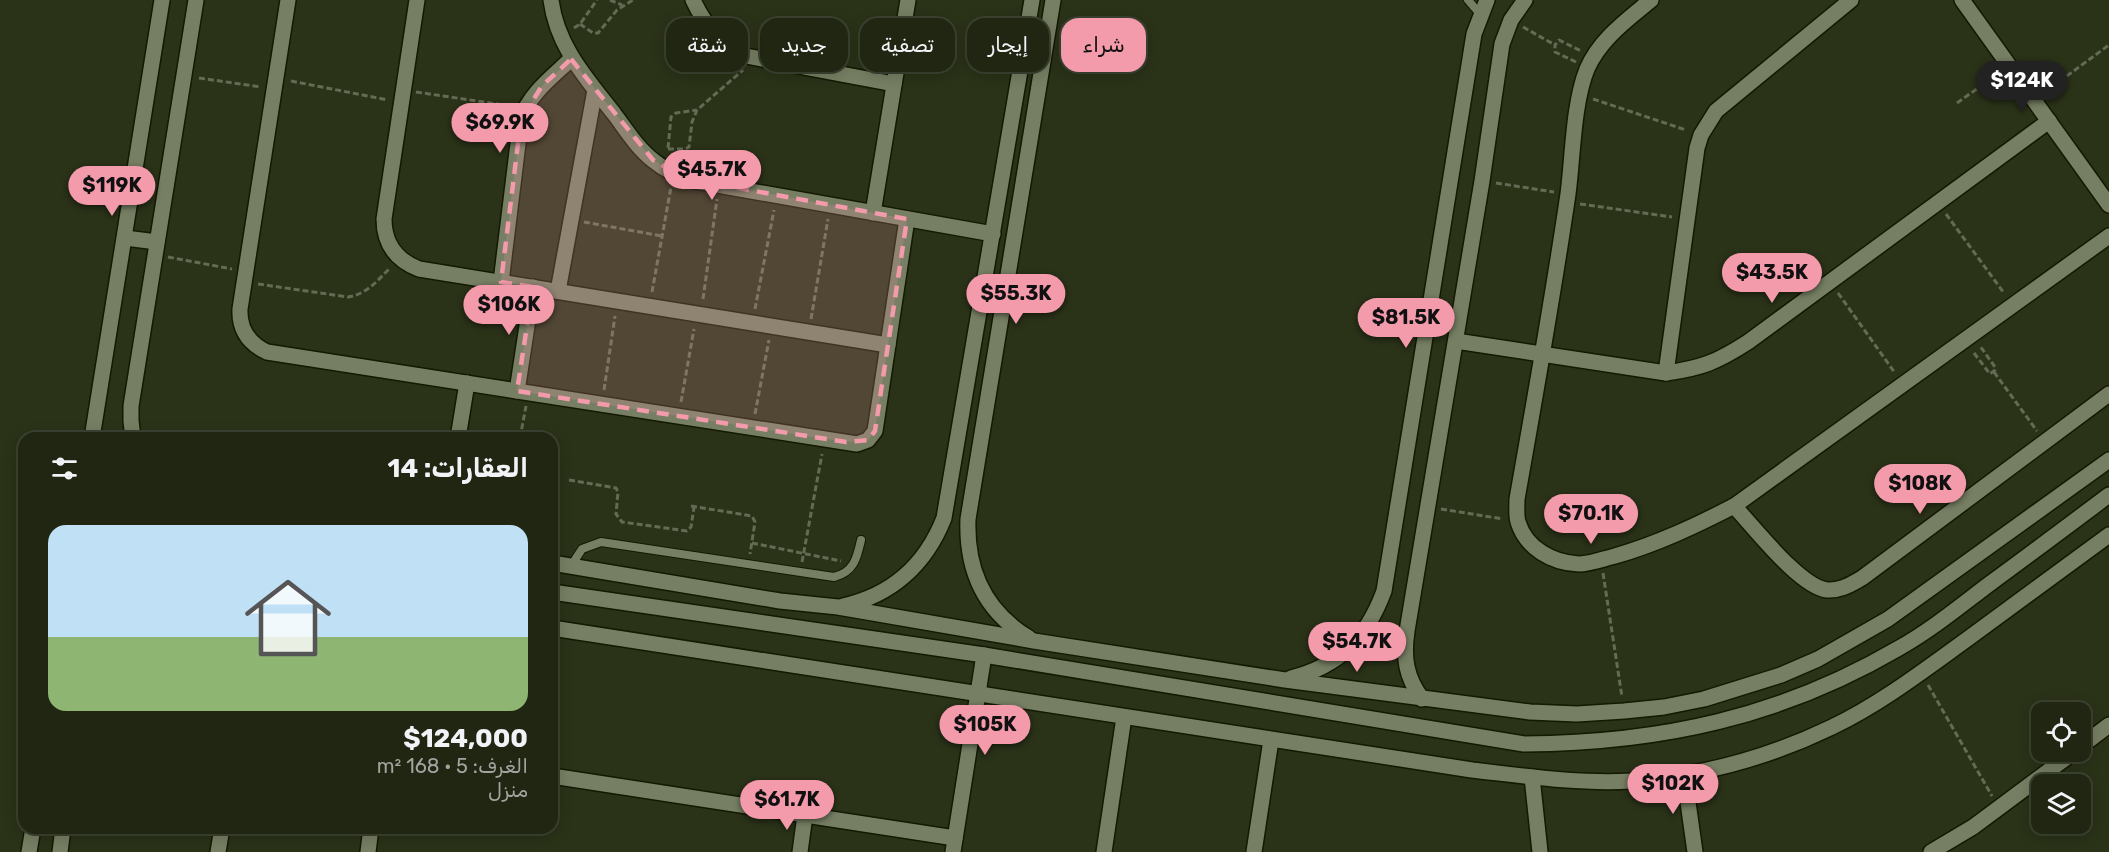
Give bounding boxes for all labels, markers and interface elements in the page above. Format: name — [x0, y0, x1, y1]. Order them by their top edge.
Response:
chip: شقة — [666, 18, 748, 72]
chip: جديد — [760, 18, 848, 72]
chip: تصفية — [860, 18, 955, 72]
chip: إيجار — [967, 18, 1049, 72]
chip: شراء — [1061, 18, 1146, 72]
pin: $124K — [1980, 61, 2064, 112]
text: $124K — [1990, 68, 2054, 92]
pin: $69.9K — [451, 103, 549, 154]
text: $69.9K — [465, 110, 535, 134]
pin: $45.7K — [663, 150, 761, 201]
text: $45.7K — [677, 157, 747, 181]
pin: $119K — [70, 166, 154, 217]
text: $119K — [82, 173, 142, 197]
pin: $43.5K — [1723, 253, 1821, 304]
text: $43.5K — [1736, 260, 1808, 284]
pin: $55.3K — [967, 274, 1065, 325]
text: $55.3K — [980, 281, 1052, 305]
pin: $106K — [467, 285, 551, 336]
text: $106K — [477, 292, 541, 316]
pin: $81.5K — [1357, 298, 1455, 349]
text: $81.5K — [1372, 305, 1440, 329]
icon: filters — [48, 452, 81, 485]
text: العقارات: 14 — [388, 453, 528, 484]
pin: $108K — [1878, 464, 1962, 515]
text: $108K — [1888, 471, 1952, 495]
pin: $70.1K — [1542, 494, 1640, 545]
text: $70.1K — [1558, 501, 1624, 525]
icon: home — [234, 564, 342, 672]
pin: $54.7K — [1308, 622, 1406, 673]
text: $54.7K — [1322, 629, 1392, 653]
map controls — [2031, 702, 2091, 834]
button: locate — [2031, 702, 2091, 762]
pin: $105K — [943, 705, 1027, 756]
text: $105K — [953, 712, 1017, 736]
text: $124,000 — [403, 723, 528, 754]
text: الغرف: 5 · 168 m² — [377, 754, 528, 778]
pin: $102K — [1631, 764, 1715, 815]
text: $102K — [1641, 771, 1705, 795]
button: layers — [2031, 774, 2091, 834]
text: منزل — [488, 778, 528, 802]
pin: $61.7K — [738, 780, 836, 831]
text: $61.7K — [754, 787, 820, 811]

